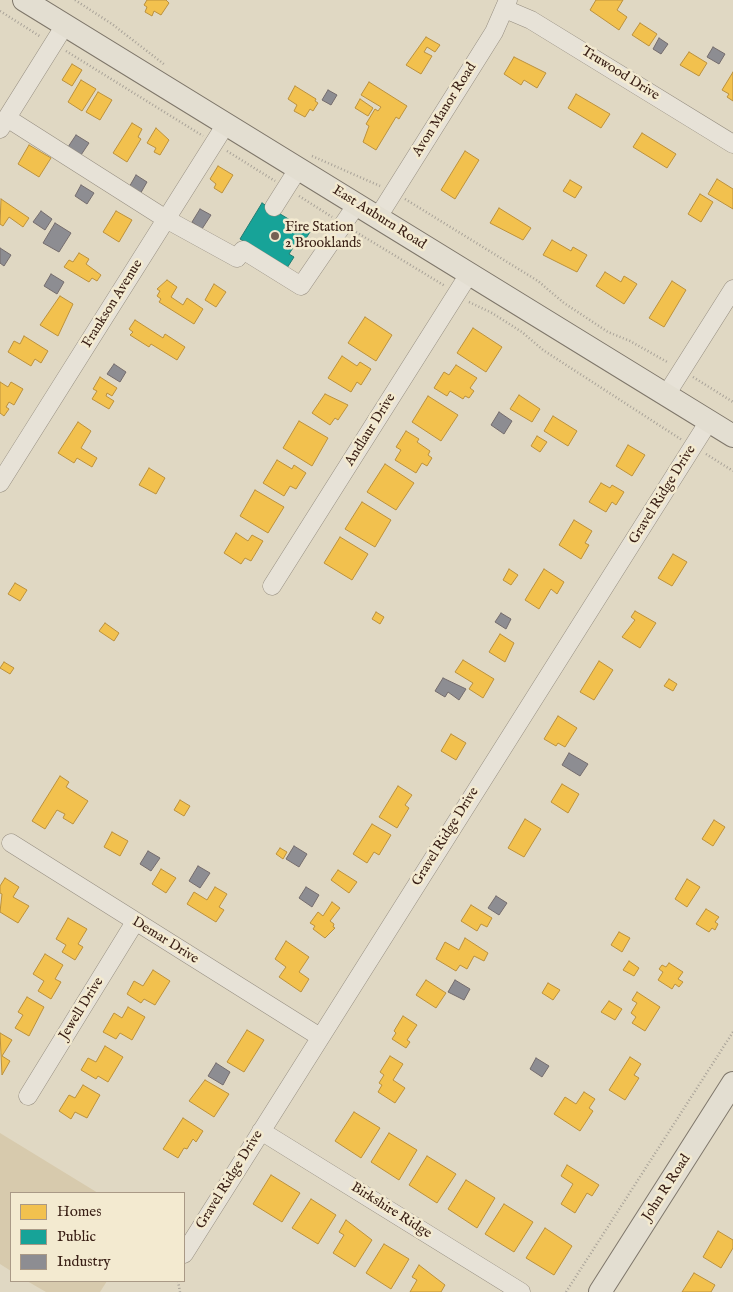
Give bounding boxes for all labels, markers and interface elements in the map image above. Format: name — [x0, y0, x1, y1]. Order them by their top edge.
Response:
street label: Truwood Drive — [578, 43, 662, 105]
street label: Avon Manor Road — [409, 60, 481, 160]
street label: East Auburn Road — [329, 182, 429, 254]
place label: Fire Station 2 Brooklands — [285, 220, 361, 252]
marker: Fire Station 2 Brooklands — [269, 230, 281, 242]
street label: Frankson Avenue — [79, 257, 147, 351]
street label: Andlaur Drive — [342, 391, 400, 469]
street label: Gravel Ridge Drive — [626, 443, 700, 547]
street label: Gravel Ridge Drive — [409, 785, 483, 889]
street label: Demar Drive — [129, 914, 201, 968]
street label: Jewell Drive — [56, 975, 108, 1043]
street label: Gravel Ridge Drive — [193, 1128, 267, 1232]
street label: John R Road — [639, 1152, 695, 1224]
street label: Birkshire Ridge — [348, 1179, 434, 1243]
legend — [10, 1192, 185, 1282]
text: Homes — [57, 1202, 101, 1221]
text: Public — [57, 1227, 96, 1246]
text: Industry — [57, 1252, 111, 1271]

